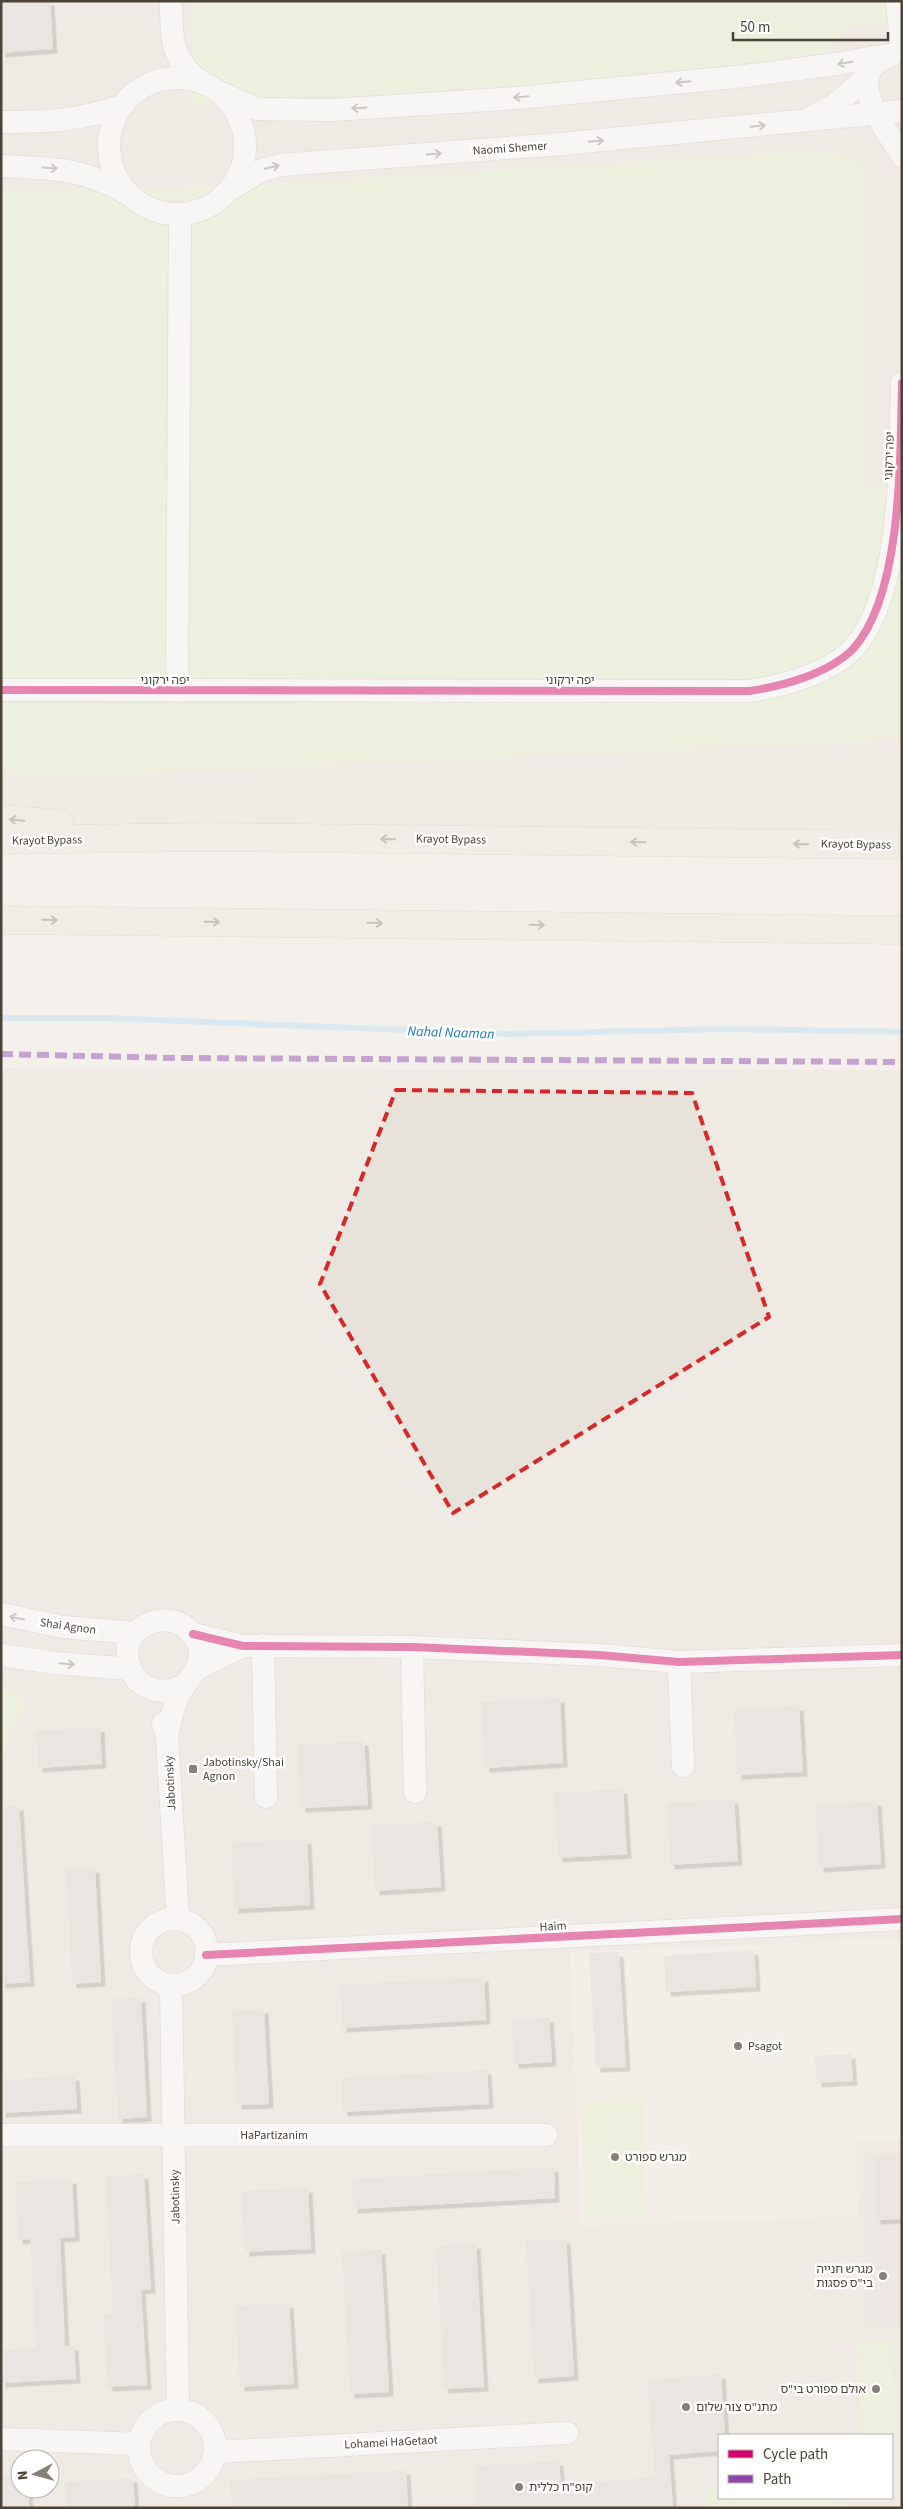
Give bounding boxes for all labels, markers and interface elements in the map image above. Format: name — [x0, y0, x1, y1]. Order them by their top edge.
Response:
scale bar — [733, 10, 888, 42]
text: 50 m — [740, 17, 770, 38]
one-way arrow — [837, 59, 853, 69]
one-way arrow — [675, 77, 691, 87]
one-way arrow — [514, 92, 530, 102]
one-way arrow — [352, 103, 368, 112]
one-way arrow — [749, 122, 765, 131]
one-way arrow — [588, 136, 604, 146]
street label: Naomi Shemer — [472, 137, 549, 160]
one-way arrow — [426, 149, 442, 158]
one-way arrow — [264, 162, 280, 171]
one-way arrow — [42, 164, 58, 173]
street label: יפה ירקוני — [880, 431, 899, 481]
street label: יפה ירקוני — [140, 672, 190, 689]
street label: יפה ירקוני — [545, 672, 595, 689]
one-way arrow — [10, 816, 26, 825]
street label: Krayot Bypass — [416, 830, 486, 849]
street label: Krayot Bypass — [12, 831, 82, 850]
one-way arrow — [380, 834, 396, 844]
street label: Krayot Bypass — [821, 835, 891, 854]
one-way arrow — [630, 837, 646, 847]
one-way arrow — [793, 839, 809, 848]
one-way arrow — [42, 915, 58, 925]
one-way arrow — [204, 917, 220, 927]
one-way arrow — [366, 918, 383, 928]
one-way arrow — [529, 920, 545, 930]
water label: Nahal Naaman — [407, 1021, 495, 1045]
one-way arrow — [10, 1613, 26, 1622]
street label: Shai Agnon — [39, 1614, 97, 1639]
one-way arrow — [58, 1659, 74, 1669]
place label: Jabotinsky/Shai Agnon — [203, 1754, 284, 1785]
street label: Jabotinsky — [161, 1755, 180, 1811]
marker: Jabotinsky/Shai Agnon — [187, 1763, 199, 1775]
street label: Haim — [539, 1917, 567, 1936]
place label: Psagot — [748, 2038, 782, 2055]
marker: Psagot — [732, 2040, 744, 2052]
street label: HaPartizanim — [240, 2127, 308, 2144]
place label: מגרש ספורט — [625, 2149, 687, 2166]
marker: מגרש ספורט — [609, 2151, 621, 2163]
street label: Jabotinsky — [167, 2169, 184, 2225]
place label: מגרש חנייה בי"ס פסגות — [816, 2261, 873, 2292]
marker: מגרש חנייה בי"ס פסגות — [877, 2270, 889, 2282]
place label: אולם ספורט בי"ס — [780, 2381, 866, 2398]
marker: אולם ספורט בי"ס — [870, 2383, 882, 2395]
place label: מתנ"ס צור שלום — [696, 2399, 778, 2416]
marker: מתנ"ס צור שלום — [680, 2401, 692, 2413]
street label: Lohamei HaGetaot — [344, 2432, 438, 2453]
legend — [718, 2434, 893, 2499]
text: Cycle path — [763, 2444, 828, 2465]
north arrow — [10, 2449, 60, 2499]
text: Path — [763, 2469, 791, 2490]
text: N — [13, 2470, 33, 2481]
place label: קופ"ח כללית — [529, 2479, 593, 2496]
marker: קופ"ח כללית — [513, 2481, 525, 2493]

